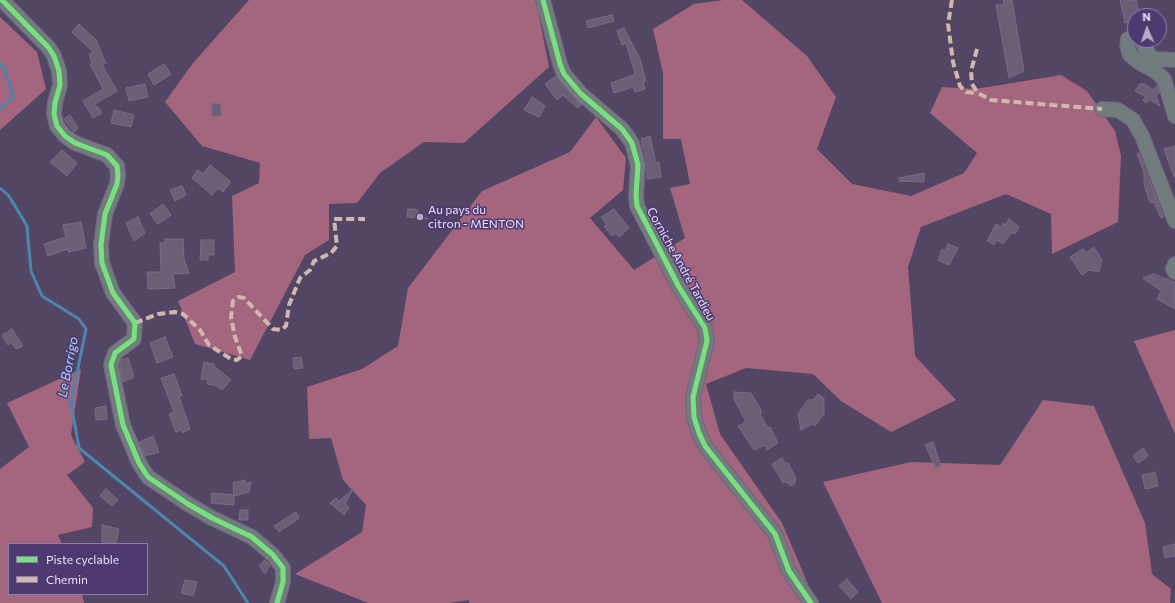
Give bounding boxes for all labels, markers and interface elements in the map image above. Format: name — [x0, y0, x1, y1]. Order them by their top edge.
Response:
north arrow — [1127, 8, 1167, 48]
text: N — [1142, 10, 1151, 23]
place label: Au pays du citron - MENTON — [428, 203, 524, 231]
street label: Corniche André Tardieu — [644, 205, 718, 323]
marker: Au pays du citron - MENTON — [415, 212, 425, 222]
water label: Le Borrigo — [54, 335, 82, 399]
legend — [8, 543, 148, 595]
text: Piste cyclable — [46, 552, 119, 566]
text: Chemin — [46, 572, 88, 586]

